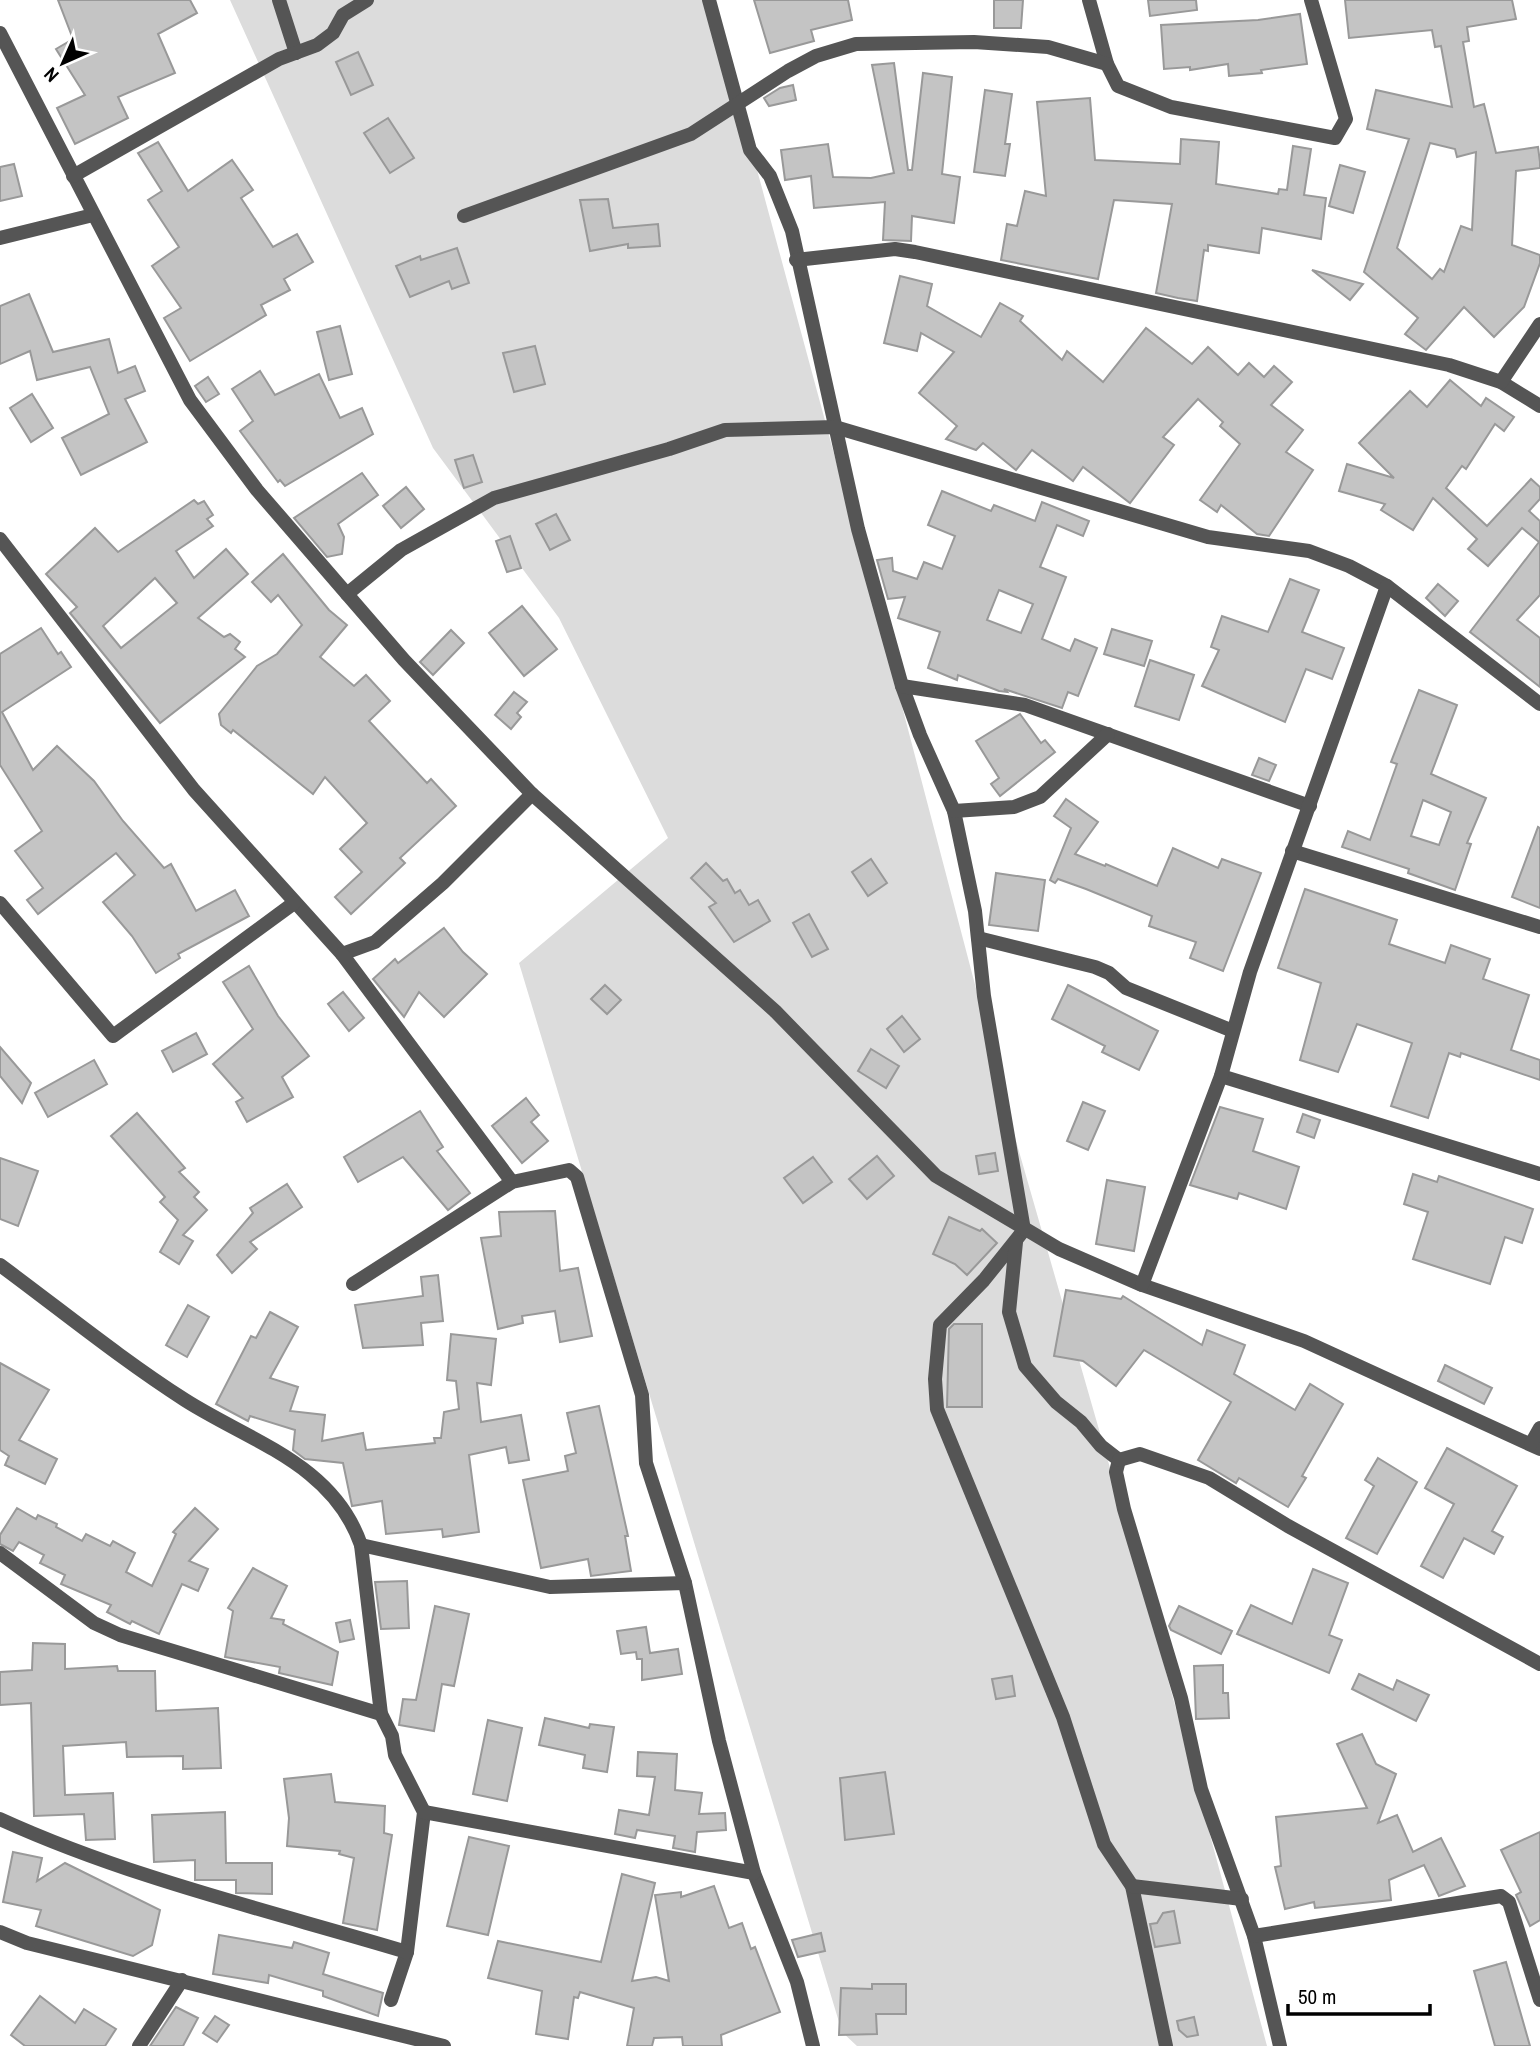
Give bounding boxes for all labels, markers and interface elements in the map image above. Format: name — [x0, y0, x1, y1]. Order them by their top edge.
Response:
north arrow — [28, 28, 98, 98]
text: N — [38, 62, 64, 88]
scale bar — [1288, 1972, 1430, 2016]
text: 50 m — [1298, 1982, 1336, 2011]

